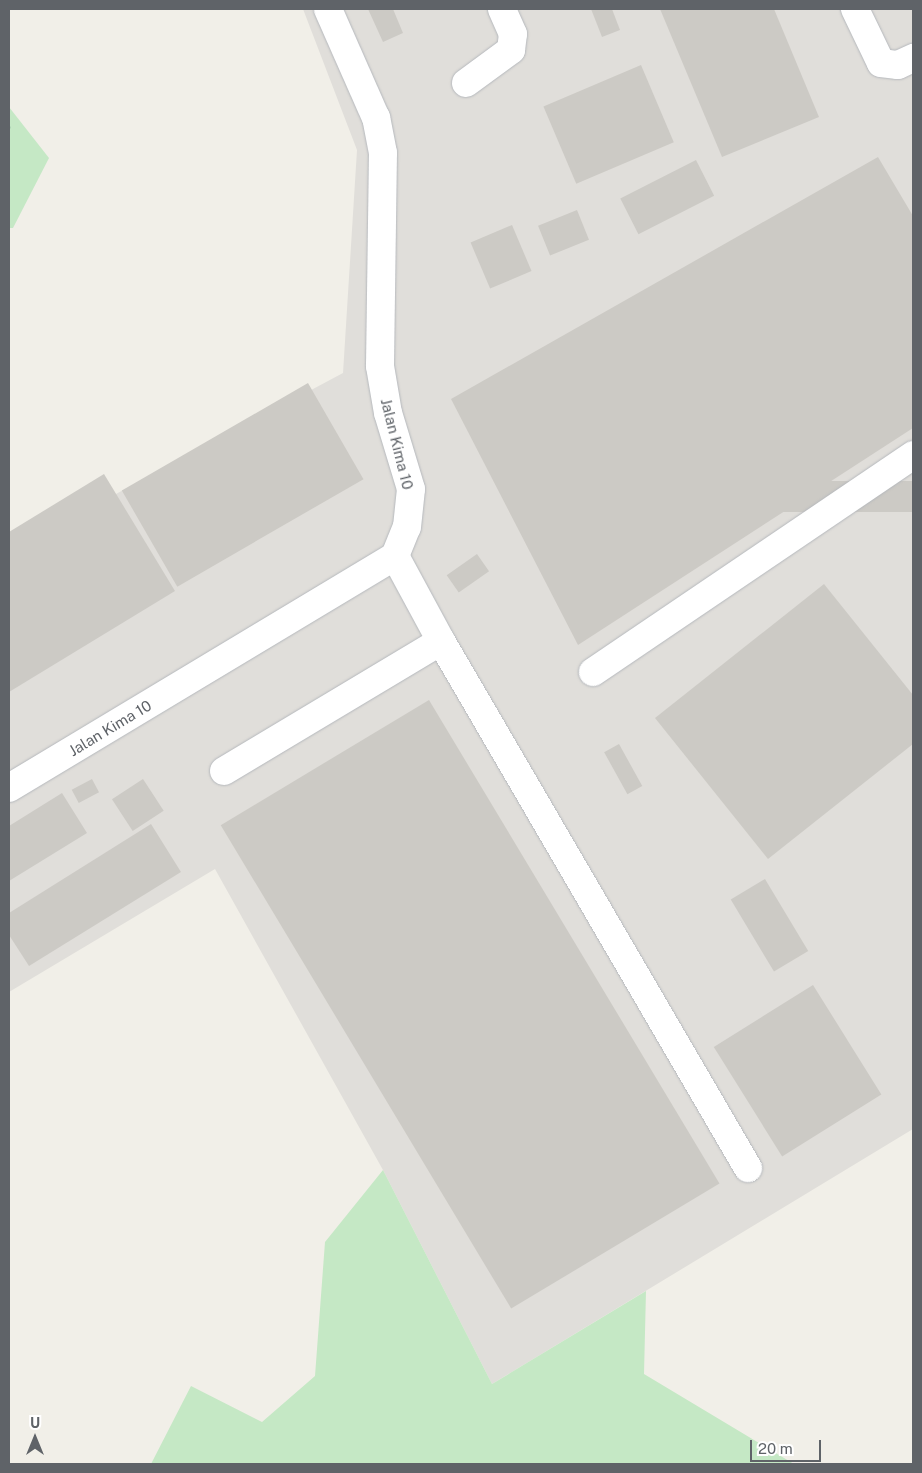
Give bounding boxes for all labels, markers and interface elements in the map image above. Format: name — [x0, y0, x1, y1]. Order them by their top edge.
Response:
street label: Jalan Kima 10 — [377, 397, 417, 491]
street label: Jalan Kima 10 — [65, 696, 155, 760]
north arrow — [10, 1413, 60, 1463]
text: U — [30, 1415, 40, 1431]
scale bar — [752, 1430, 823, 1462]
text: 20 m — [758, 1440, 793, 1457]

